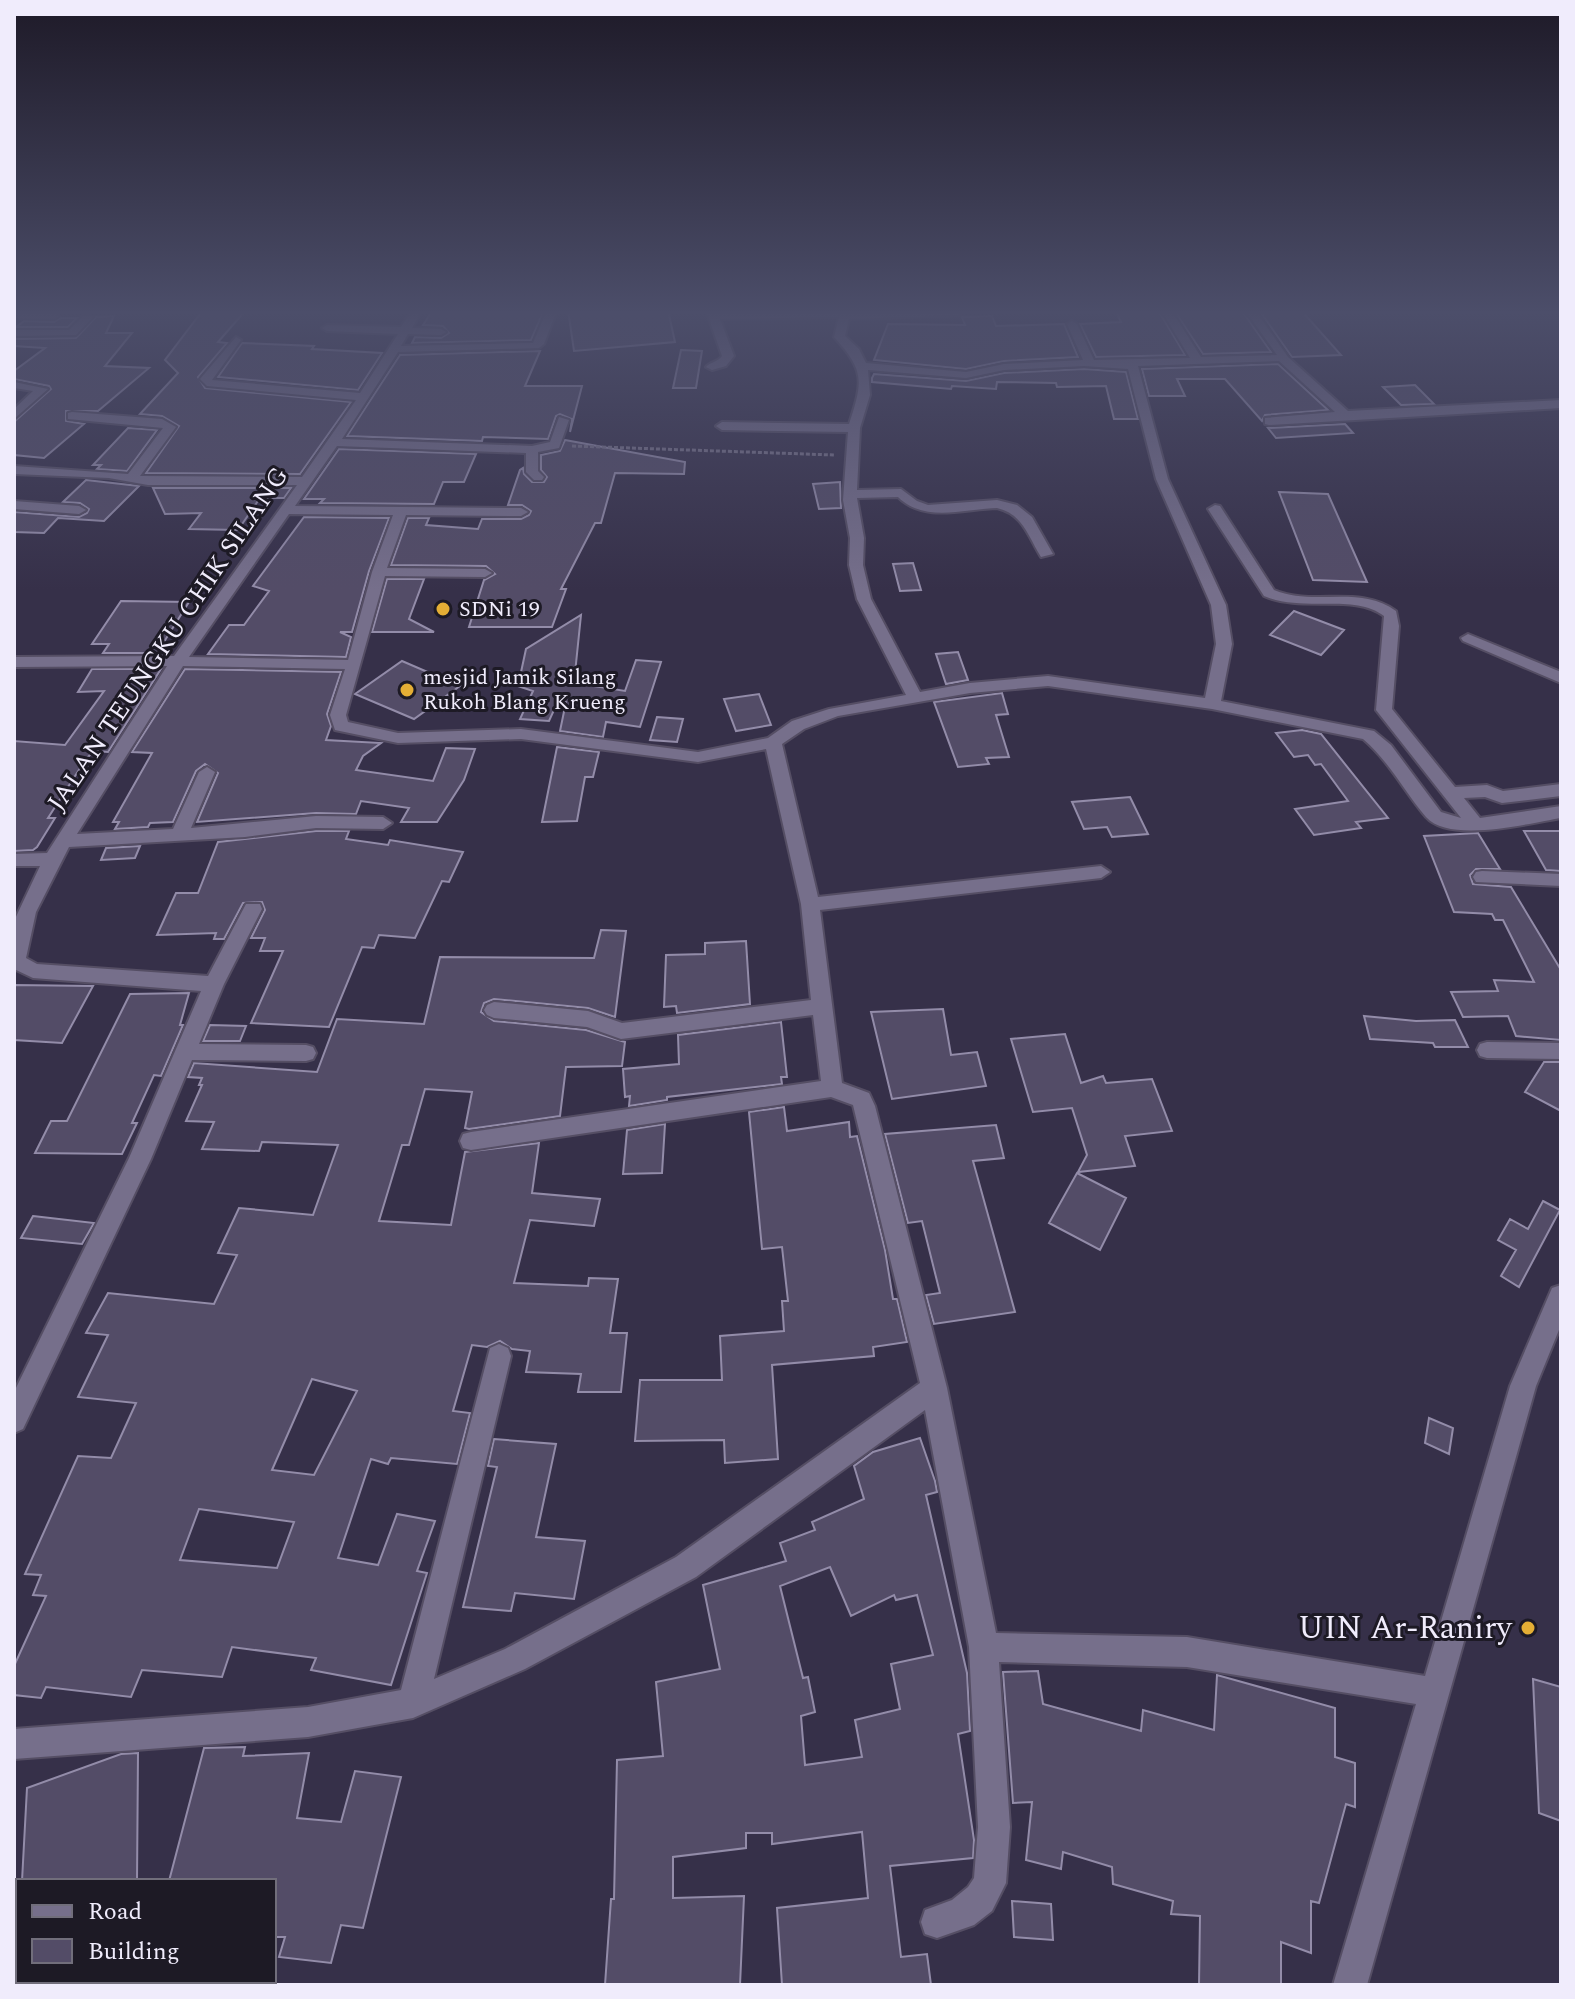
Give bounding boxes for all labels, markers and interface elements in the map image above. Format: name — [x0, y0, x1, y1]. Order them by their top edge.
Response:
street label: JALAN TEUNGKU CHIK SILANG — [37, 459, 299, 819]
place label: SDNi 19 — [459, 593, 540, 626]
marker: SDNi 19 — [434, 600, 452, 618]
place label: mesjid Jamik Silang Rukoh Blang Krueng — [423, 661, 626, 719]
marker: mesjid Jamik Silang Rukoh Blang Krueng — [398, 681, 416, 699]
place label: UIN Ar-Raniry — [1298, 1604, 1514, 1653]
marker: UIN Ar-Raniry — [1519, 1619, 1537, 1637]
legend — [16, 1879, 276, 1983]
text: Road — [88, 1894, 142, 1930]
text: Building — [88, 1934, 180, 1970]

